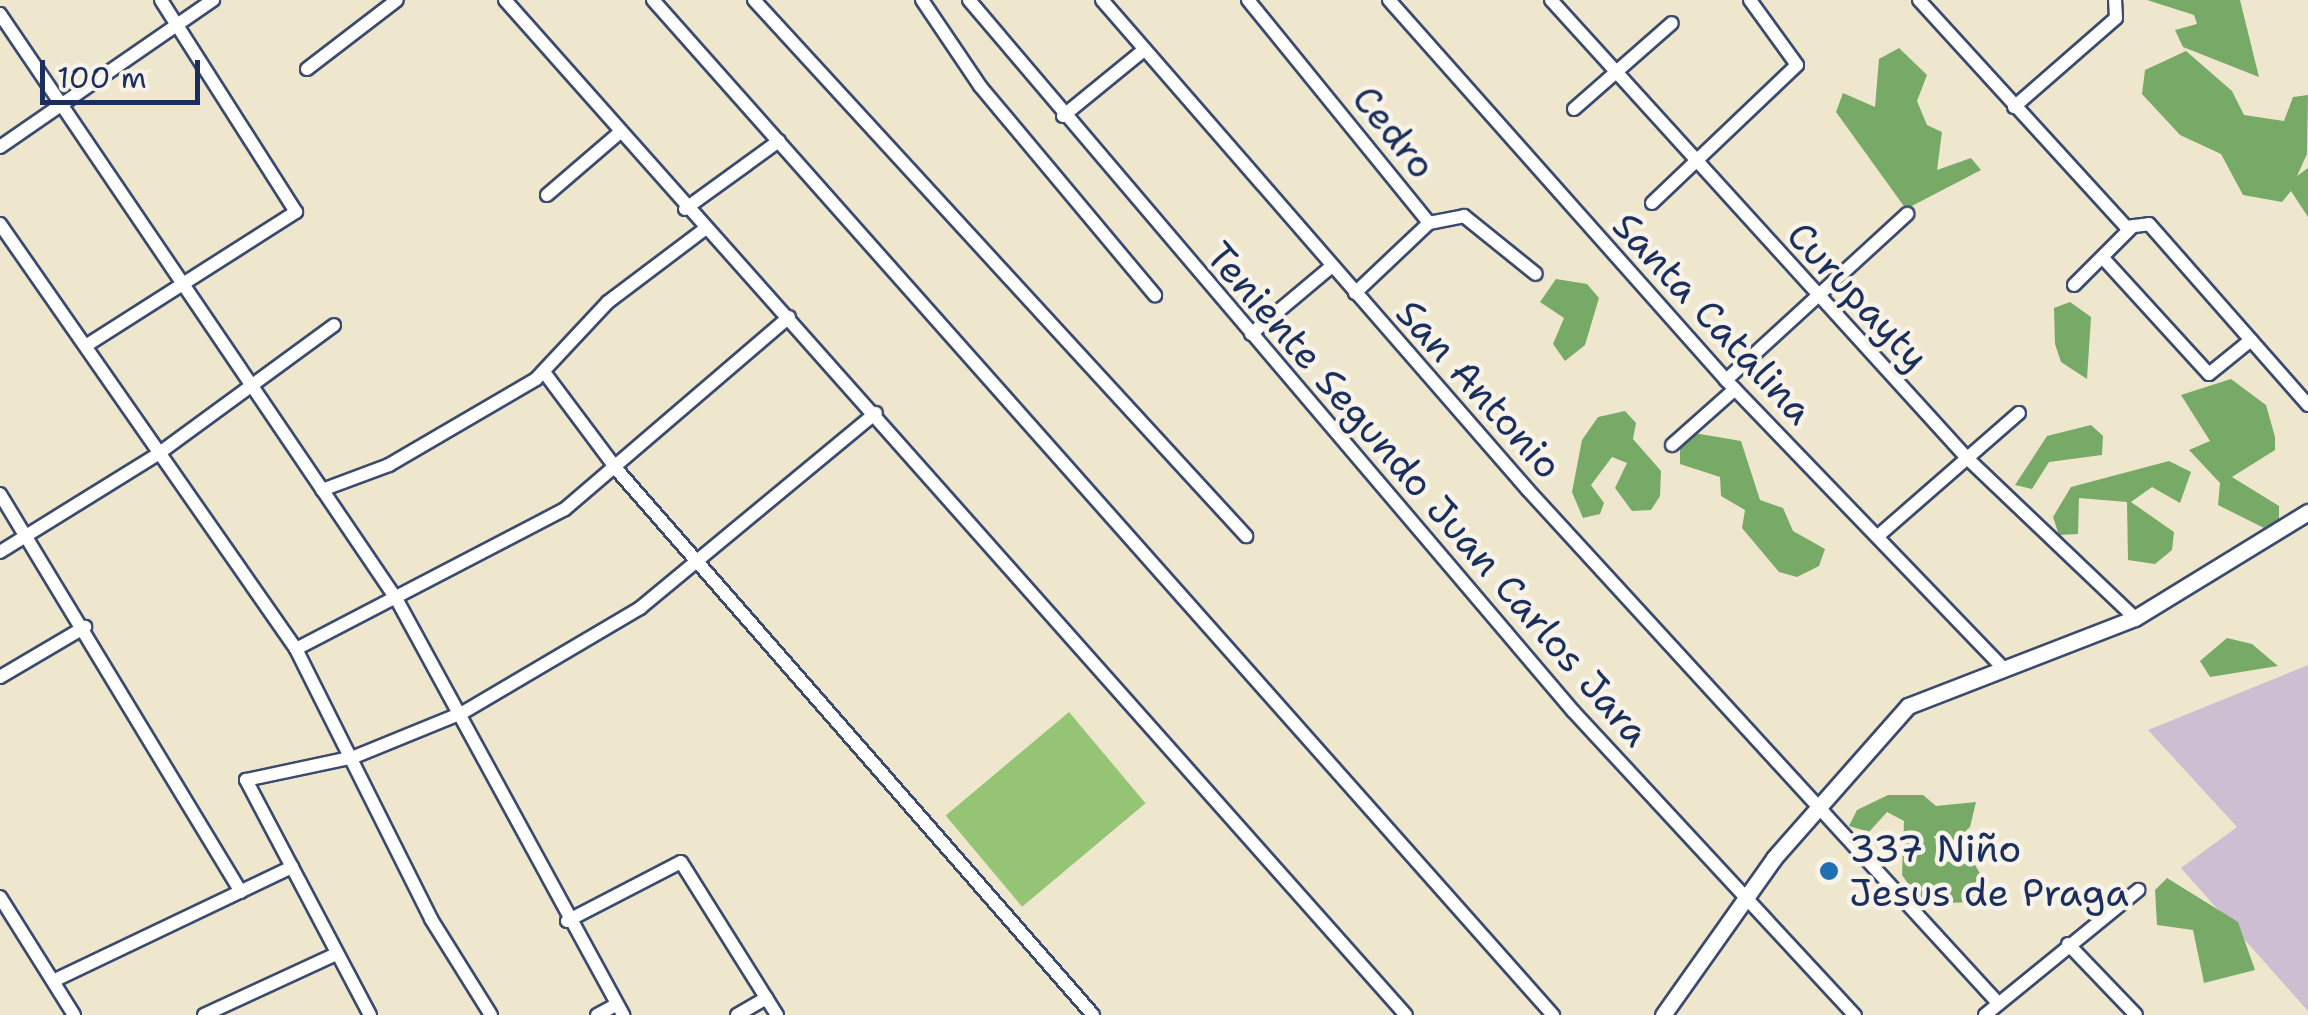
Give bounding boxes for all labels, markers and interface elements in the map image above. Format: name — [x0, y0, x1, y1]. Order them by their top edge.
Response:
scale bar — [45, 40, 205, 102]
text: 100 m — [57, 57, 147, 98]
street label: Cedro — [1343, 76, 1445, 188]
street label: Santa Catalina — [1603, 203, 1823, 433]
street label: Curupayty — [1778, 212, 1938, 380]
street label: Teniente Segundo Juan Carlos Jara — [1197, 233, 1659, 755]
street label: San Antonio — [1387, 290, 1571, 488]
place label: 337 Niño Jesus de Praga — [1849, 826, 2129, 916]
marker: 337 Niño Jesus de Praga — [1818, 860, 1840, 882]

